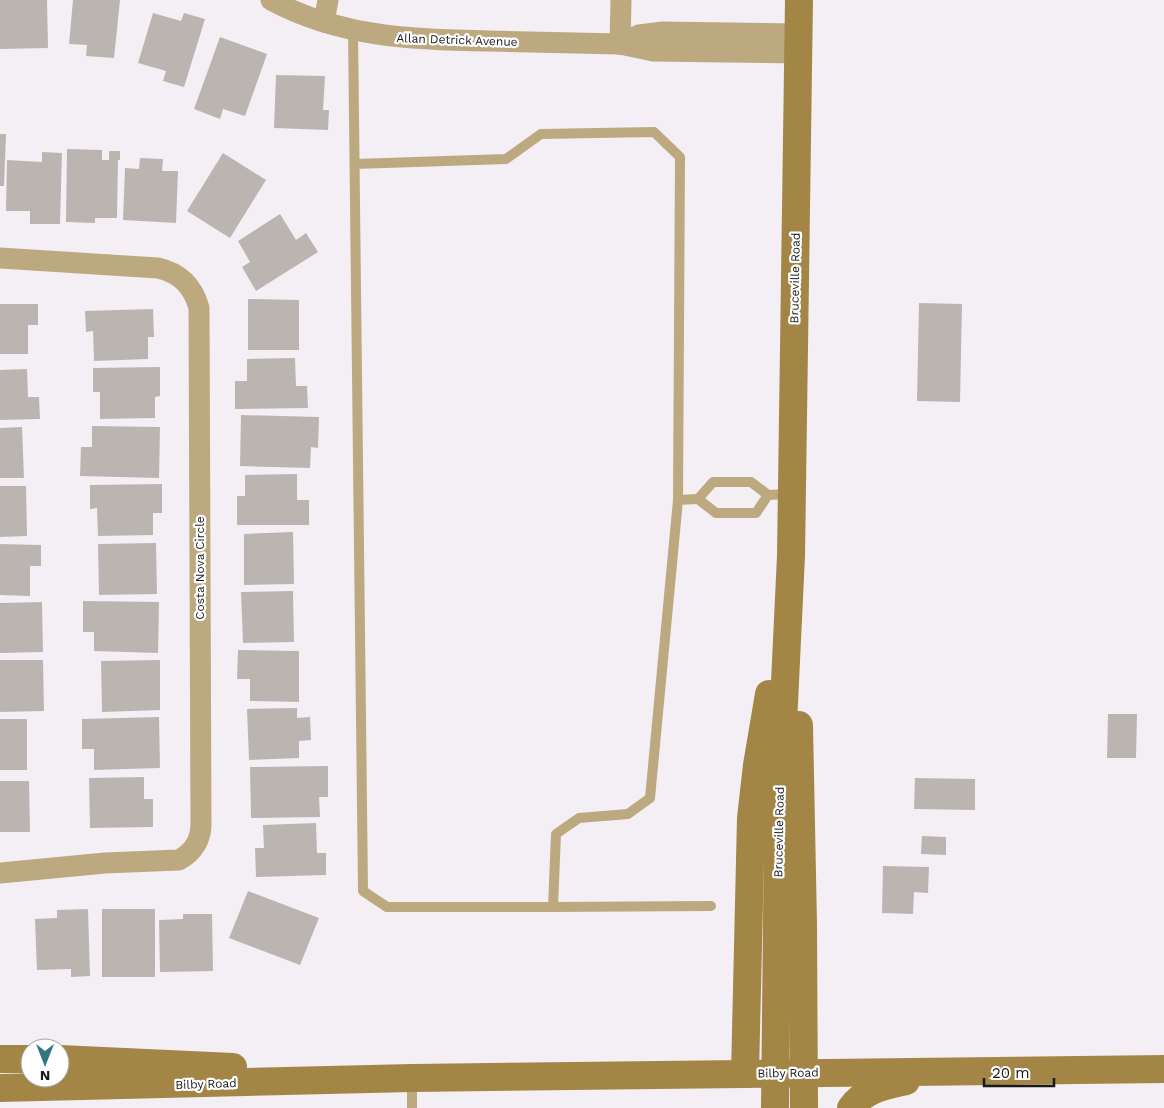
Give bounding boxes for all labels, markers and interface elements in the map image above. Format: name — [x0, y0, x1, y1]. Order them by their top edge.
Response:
street label: Allan Detrick Avenue — [396, 31, 518, 49]
street label: Bruceville Road — [787, 233, 803, 323]
street label: Costa Nova Circle — [193, 516, 207, 620]
street label: Bruceville Road — [771, 787, 787, 877]
north arrow — [20, 1038, 70, 1088]
scale bar — [984, 1056, 1054, 1088]
text: 20 m — [992, 1064, 1030, 1082]
street label: Bilby Road — [757, 1065, 819, 1081]
text: N — [40, 1068, 50, 1084]
street label: Bilby Road — [175, 1076, 237, 1092]

